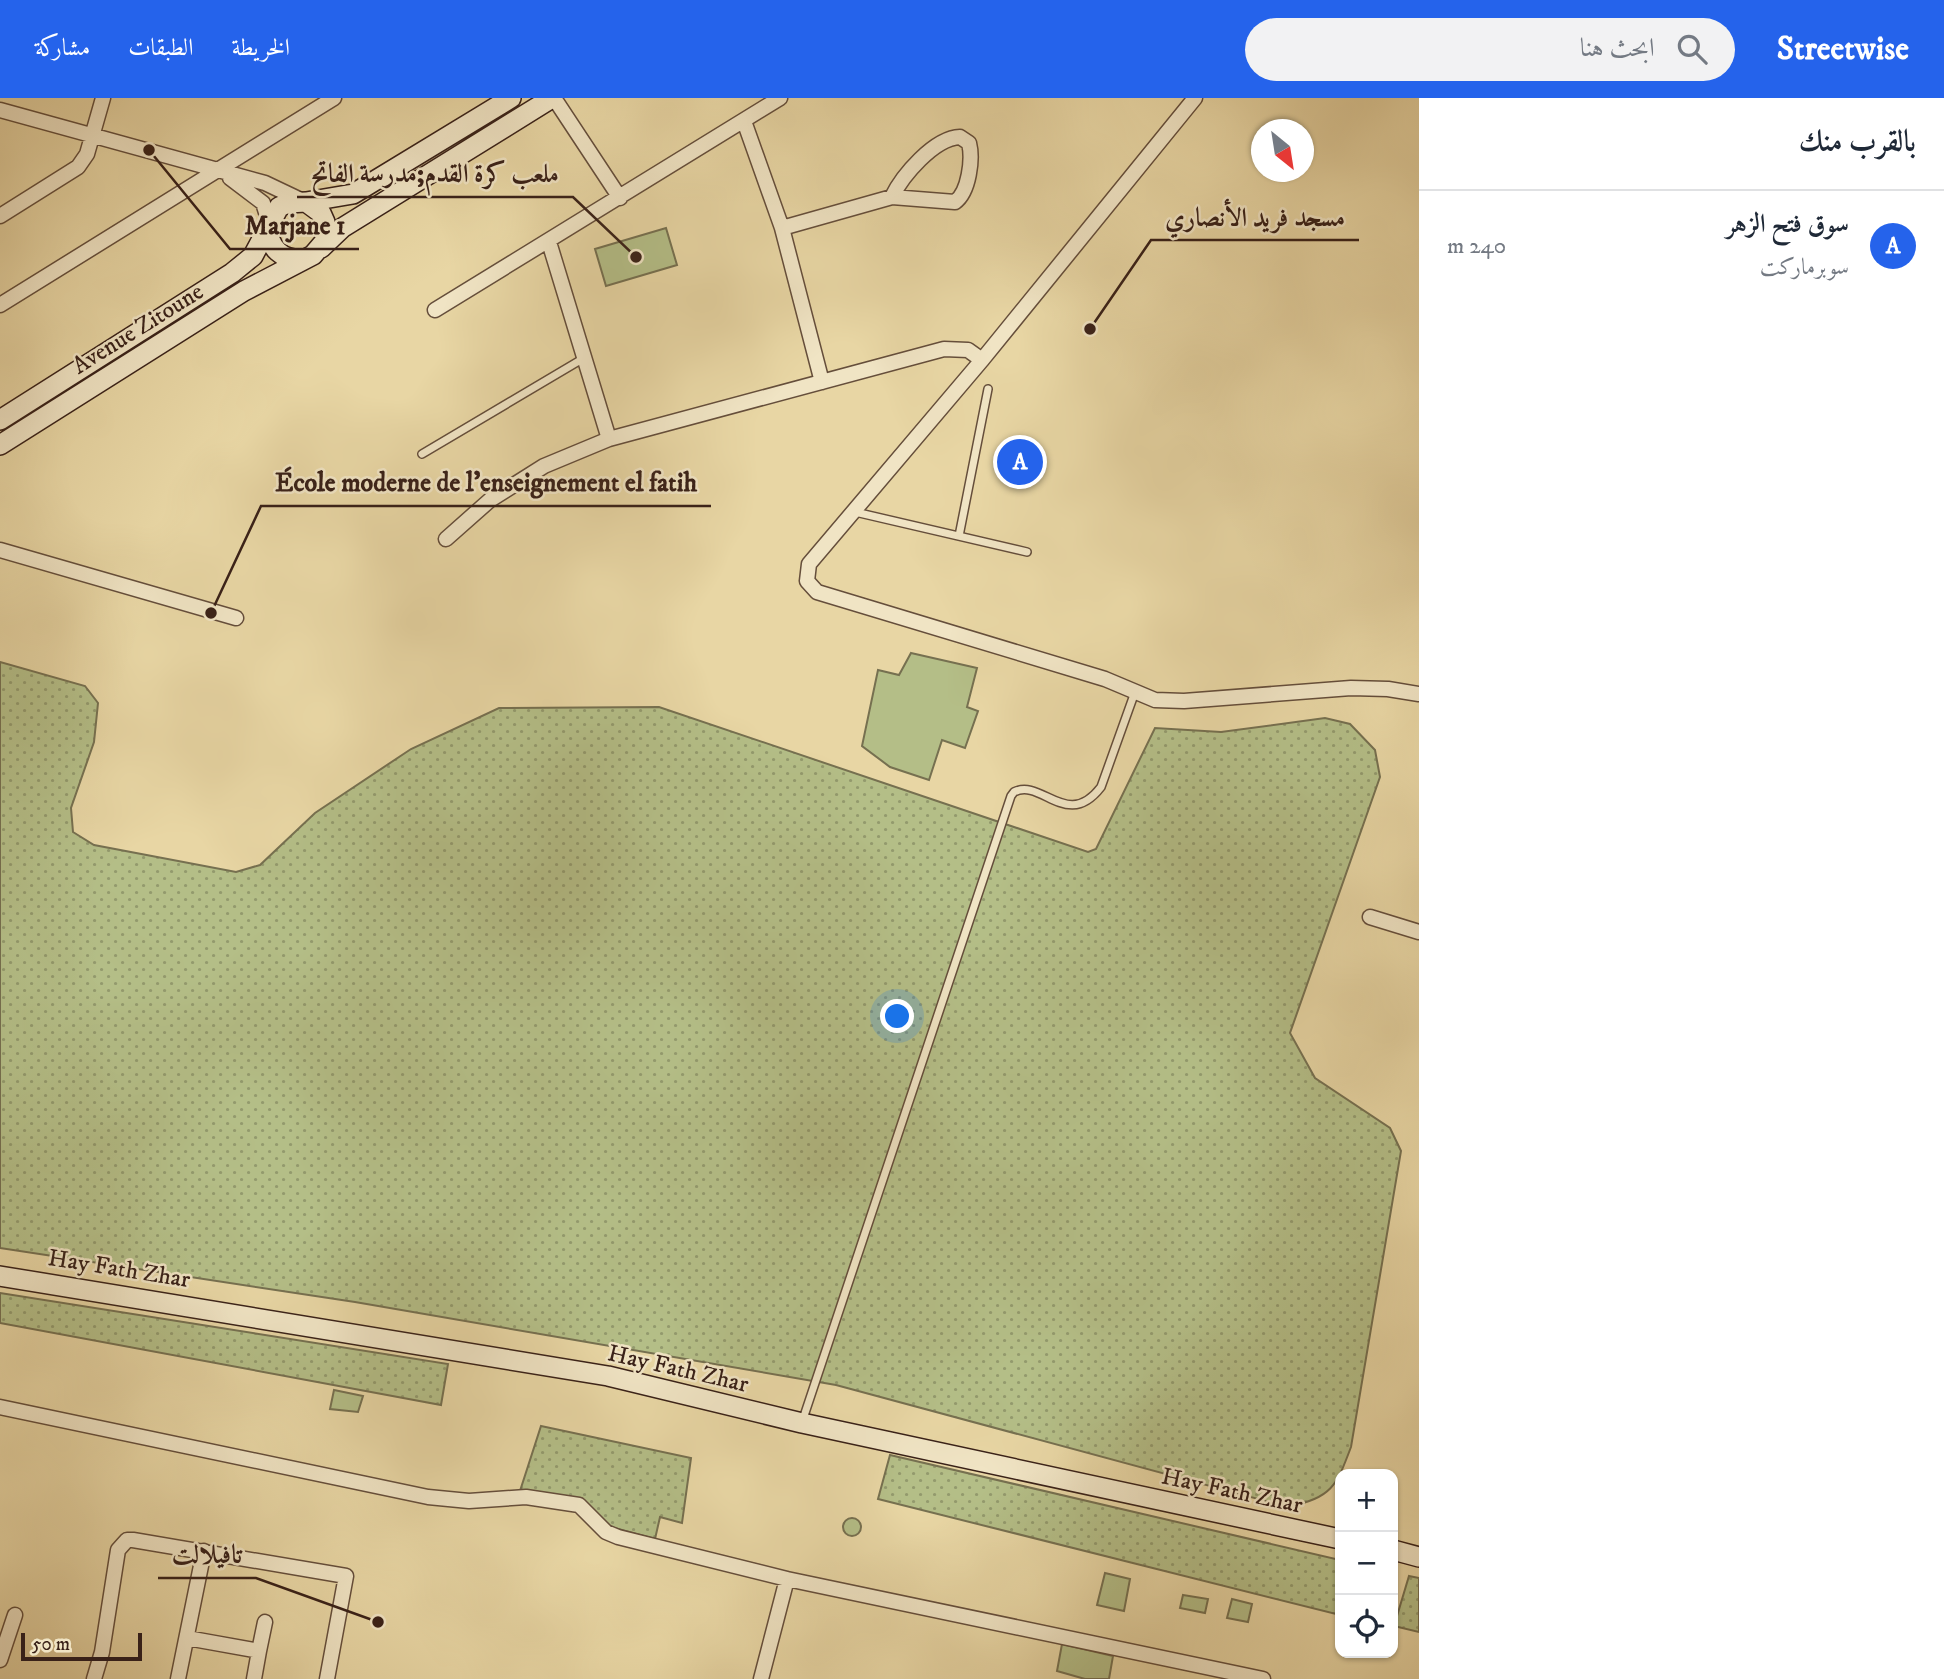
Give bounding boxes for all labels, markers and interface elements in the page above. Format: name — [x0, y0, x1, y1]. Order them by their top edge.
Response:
search box — [1245, 18, 1735, 81]
text: Streetwise — [1777, 29, 1909, 70]
icon: search — [1673, 30, 1711, 68]
text: ابحث هنا — [1580, 32, 1655, 65]
text: مشاركة — [35, 33, 90, 63]
text: الطبقات — [128, 33, 194, 63]
text: الخريطة — [232, 33, 290, 63]
north arrow — [1251, 119, 1314, 182]
text: بالقرب منك — [1799, 124, 1916, 161]
callout: ملعب كرة القدم;مدرسة الفاتح — [297, 150, 573, 197]
text: ملعب كرة القدم;مدرسة الفاتح — [311, 158, 559, 196]
callout: مسجد فريد الأنصاري — [1151, 193, 1359, 240]
text: مسجد فريد الأنصاري — [1165, 198, 1345, 239]
callout: Marjane 1 — [230, 202, 359, 249]
text: سوق فتح الزهر — [1726, 208, 1849, 241]
text: Marjane 1 — [244, 210, 346, 243]
text: 240 m — [1447, 232, 1506, 261]
text: A — [1886, 232, 1900, 261]
text: سوبرماركت — [1760, 253, 1849, 282]
street label: Avenue Zitoune — [67, 277, 209, 381]
pin: A — [997, 436, 1043, 488]
callout: École moderne de l'enseignement el fatih — [261, 459, 711, 506]
text: École moderne de l'enseignement el fatih — [275, 466, 697, 500]
your location — [880, 999, 914, 1033]
street label: Hay Fath Zhar — [46, 1243, 192, 1295]
street label: Hay Fath Zhar — [605, 1338, 751, 1400]
street label: Hay Fath Zhar — [1159, 1461, 1305, 1521]
map controls — [1335, 1469, 1398, 1658]
button: + — [1335, 1469, 1398, 1532]
callout: تافيلالت — [158, 1531, 256, 1578]
button: − — [1335, 1532, 1398, 1595]
text: تافيلالت — [172, 1539, 243, 1572]
button: locate — [1335, 1595, 1398, 1658]
scale bar — [21, 1630, 142, 1662]
text: 50 m — [32, 1633, 70, 1656]

